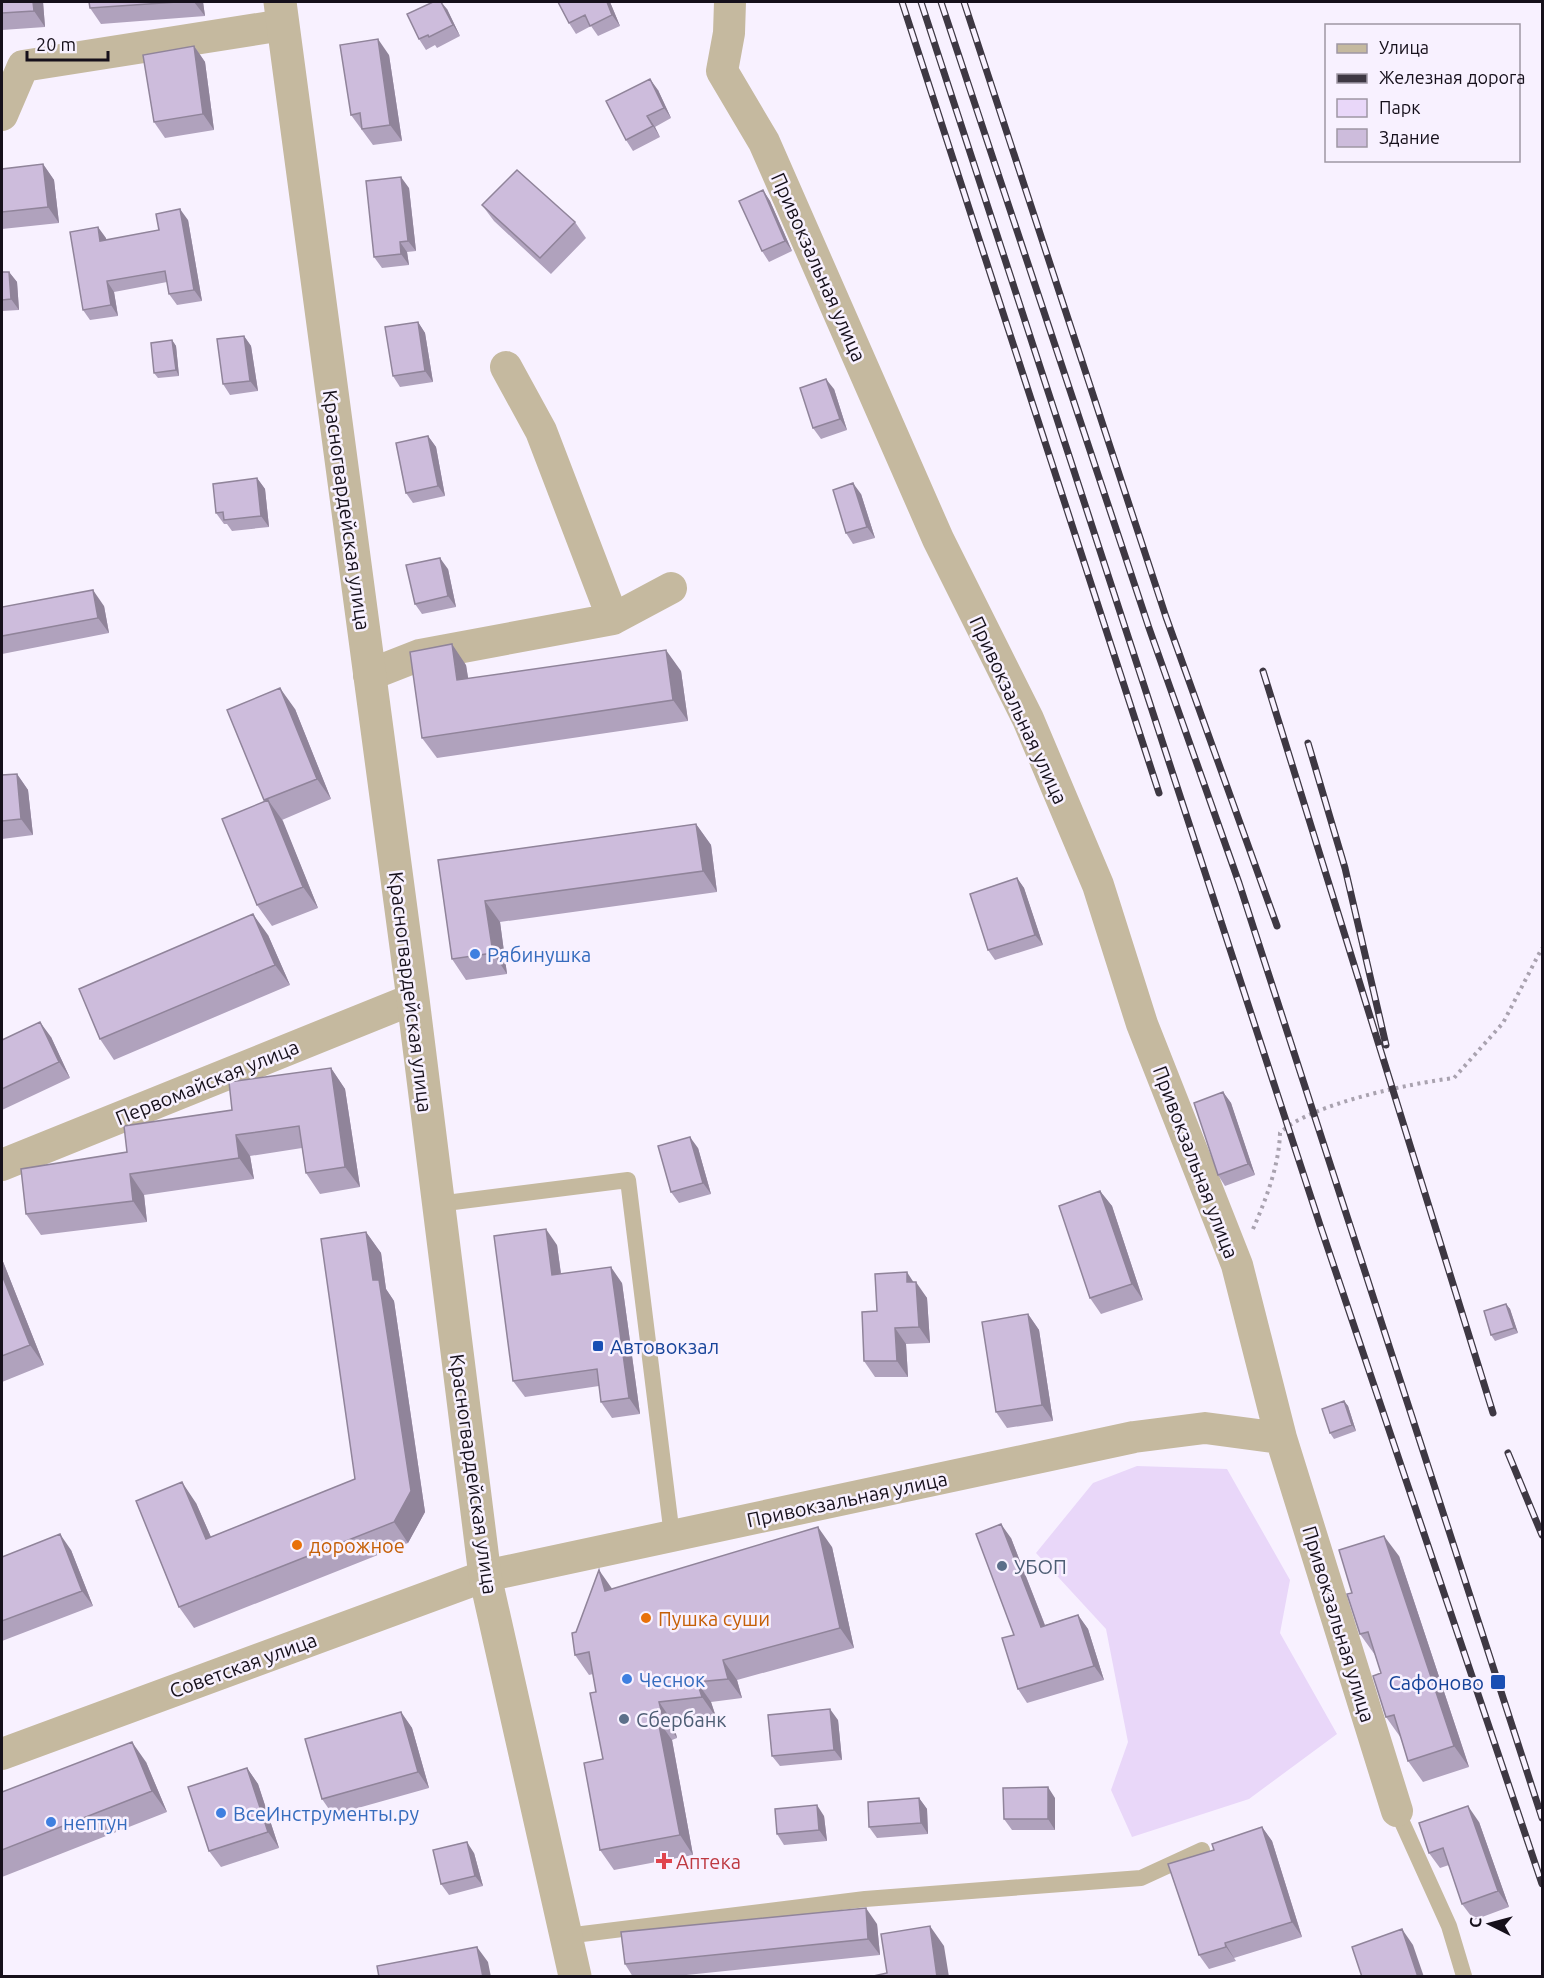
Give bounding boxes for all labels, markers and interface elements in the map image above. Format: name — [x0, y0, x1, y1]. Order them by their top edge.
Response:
scale bar — [27, 24, 108, 62]
legend — [1325, 24, 1520, 162]
text: 20 m — [36, 34, 76, 54]
text: Улица — [1379, 37, 1429, 57]
text: Железная дорога — [1379, 67, 1526, 87]
text: Парк — [1379, 97, 1420, 117]
text: Здание — [1379, 127, 1440, 147]
street label: Привокзальная улица — [767, 169, 871, 365]
street label: Красногвардейская улица — [319, 388, 375, 632]
street label: Привокзальная улица — [965, 613, 1073, 807]
street label: Красногвардейская улица — [385, 870, 437, 1114]
place label: Рябинушка — [487, 943, 591, 966]
marker: Рябинушка — [468, 947, 482, 961]
street label: Первомайская улица — [112, 1035, 302, 1129]
street label: Привокзальная улица — [1149, 1062, 1243, 1262]
place label: Автовокзал — [610, 1335, 719, 1358]
marker: Автовокзал — [591, 1339, 605, 1353]
street label: Красногвардейская улица — [446, 1352, 502, 1596]
street label: Привокзальная улица — [745, 1467, 949, 1531]
street label: Привокзальная улица — [1298, 1523, 1380, 1725]
place label: дорожное — [309, 1534, 405, 1557]
marker: дорожное — [290, 1538, 304, 1552]
place label: УБОП — [1014, 1555, 1067, 1578]
marker: УБОП — [995, 1559, 1009, 1573]
place label: Пушка суши — [658, 1607, 770, 1630]
marker: Пушка суши — [639, 1611, 653, 1625]
street label: Советская улица — [166, 1628, 320, 1702]
place label: Чеснок — [639, 1668, 705, 1691]
place label: Сафоново — [1388, 1671, 1484, 1694]
marker: Чеснок — [620, 1672, 634, 1686]
marker: Сафоново — [1489, 1673, 1507, 1691]
place label: Сбербанк — [636, 1708, 727, 1731]
marker: Сбербанк — [617, 1712, 631, 1726]
place label: ВсеИнструменты.ру — [233, 1802, 419, 1825]
marker: ВсеИнструменты.ру — [214, 1806, 228, 1820]
place label: нептун — [63, 1811, 128, 1834]
marker: нептун — [44, 1815, 58, 1829]
place label: Аптека — [676, 1850, 741, 1873]
marker: Аптека — [657, 1854, 671, 1868]
north arrow — [1460, 1894, 1520, 1954]
text: С — [1466, 1916, 1485, 1928]

